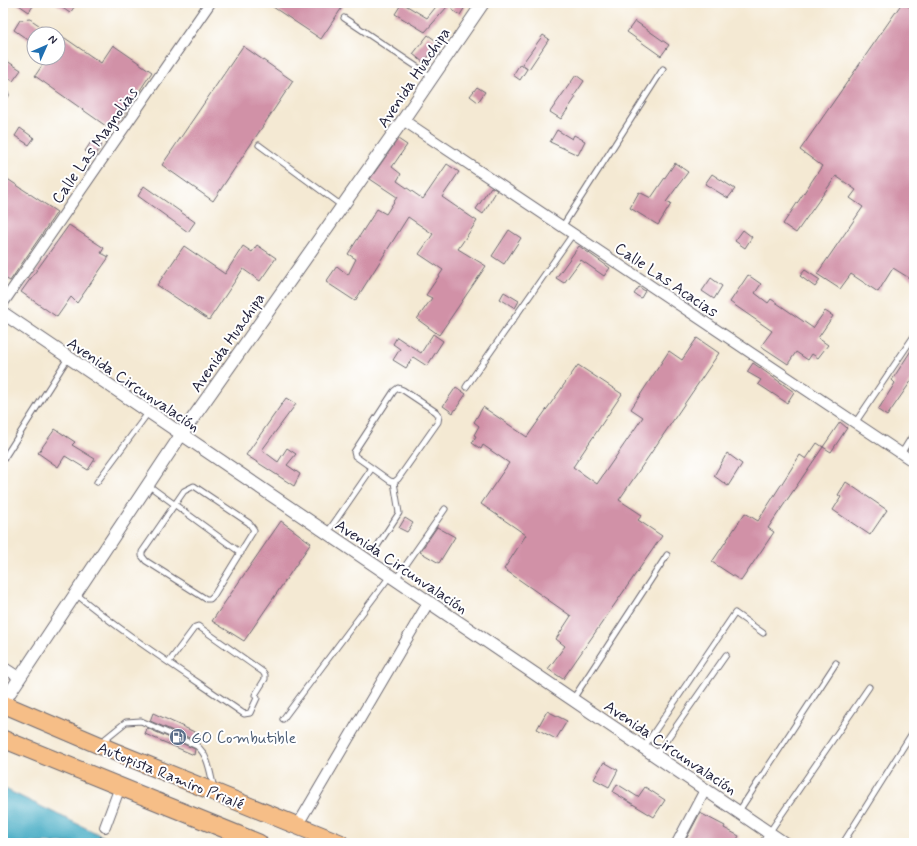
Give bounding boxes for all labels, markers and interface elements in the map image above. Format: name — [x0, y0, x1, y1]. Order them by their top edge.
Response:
street label: Avenida Huachipa — [373, 23, 456, 132]
north arrow — [26, 26, 66, 66]
text: N — [45, 32, 60, 47]
street label: Calle Las Magnolias — [47, 83, 143, 208]
street label: Calle Las Acacias — [610, 238, 722, 323]
street label: Avenida Huachipa — [186, 289, 270, 397]
street label: Avenida Circunvalación — [63, 333, 204, 437]
street label: Avenida Circunvalación — [331, 515, 472, 619]
street label: Avenida Circunvalación — [600, 696, 741, 800]
fuel station icon: GO Combutible — [168, 727, 188, 747]
place label: GO Combutible — [191, 728, 297, 749]
street label: Autopista Ramiro Prialé — [94, 737, 247, 815]

